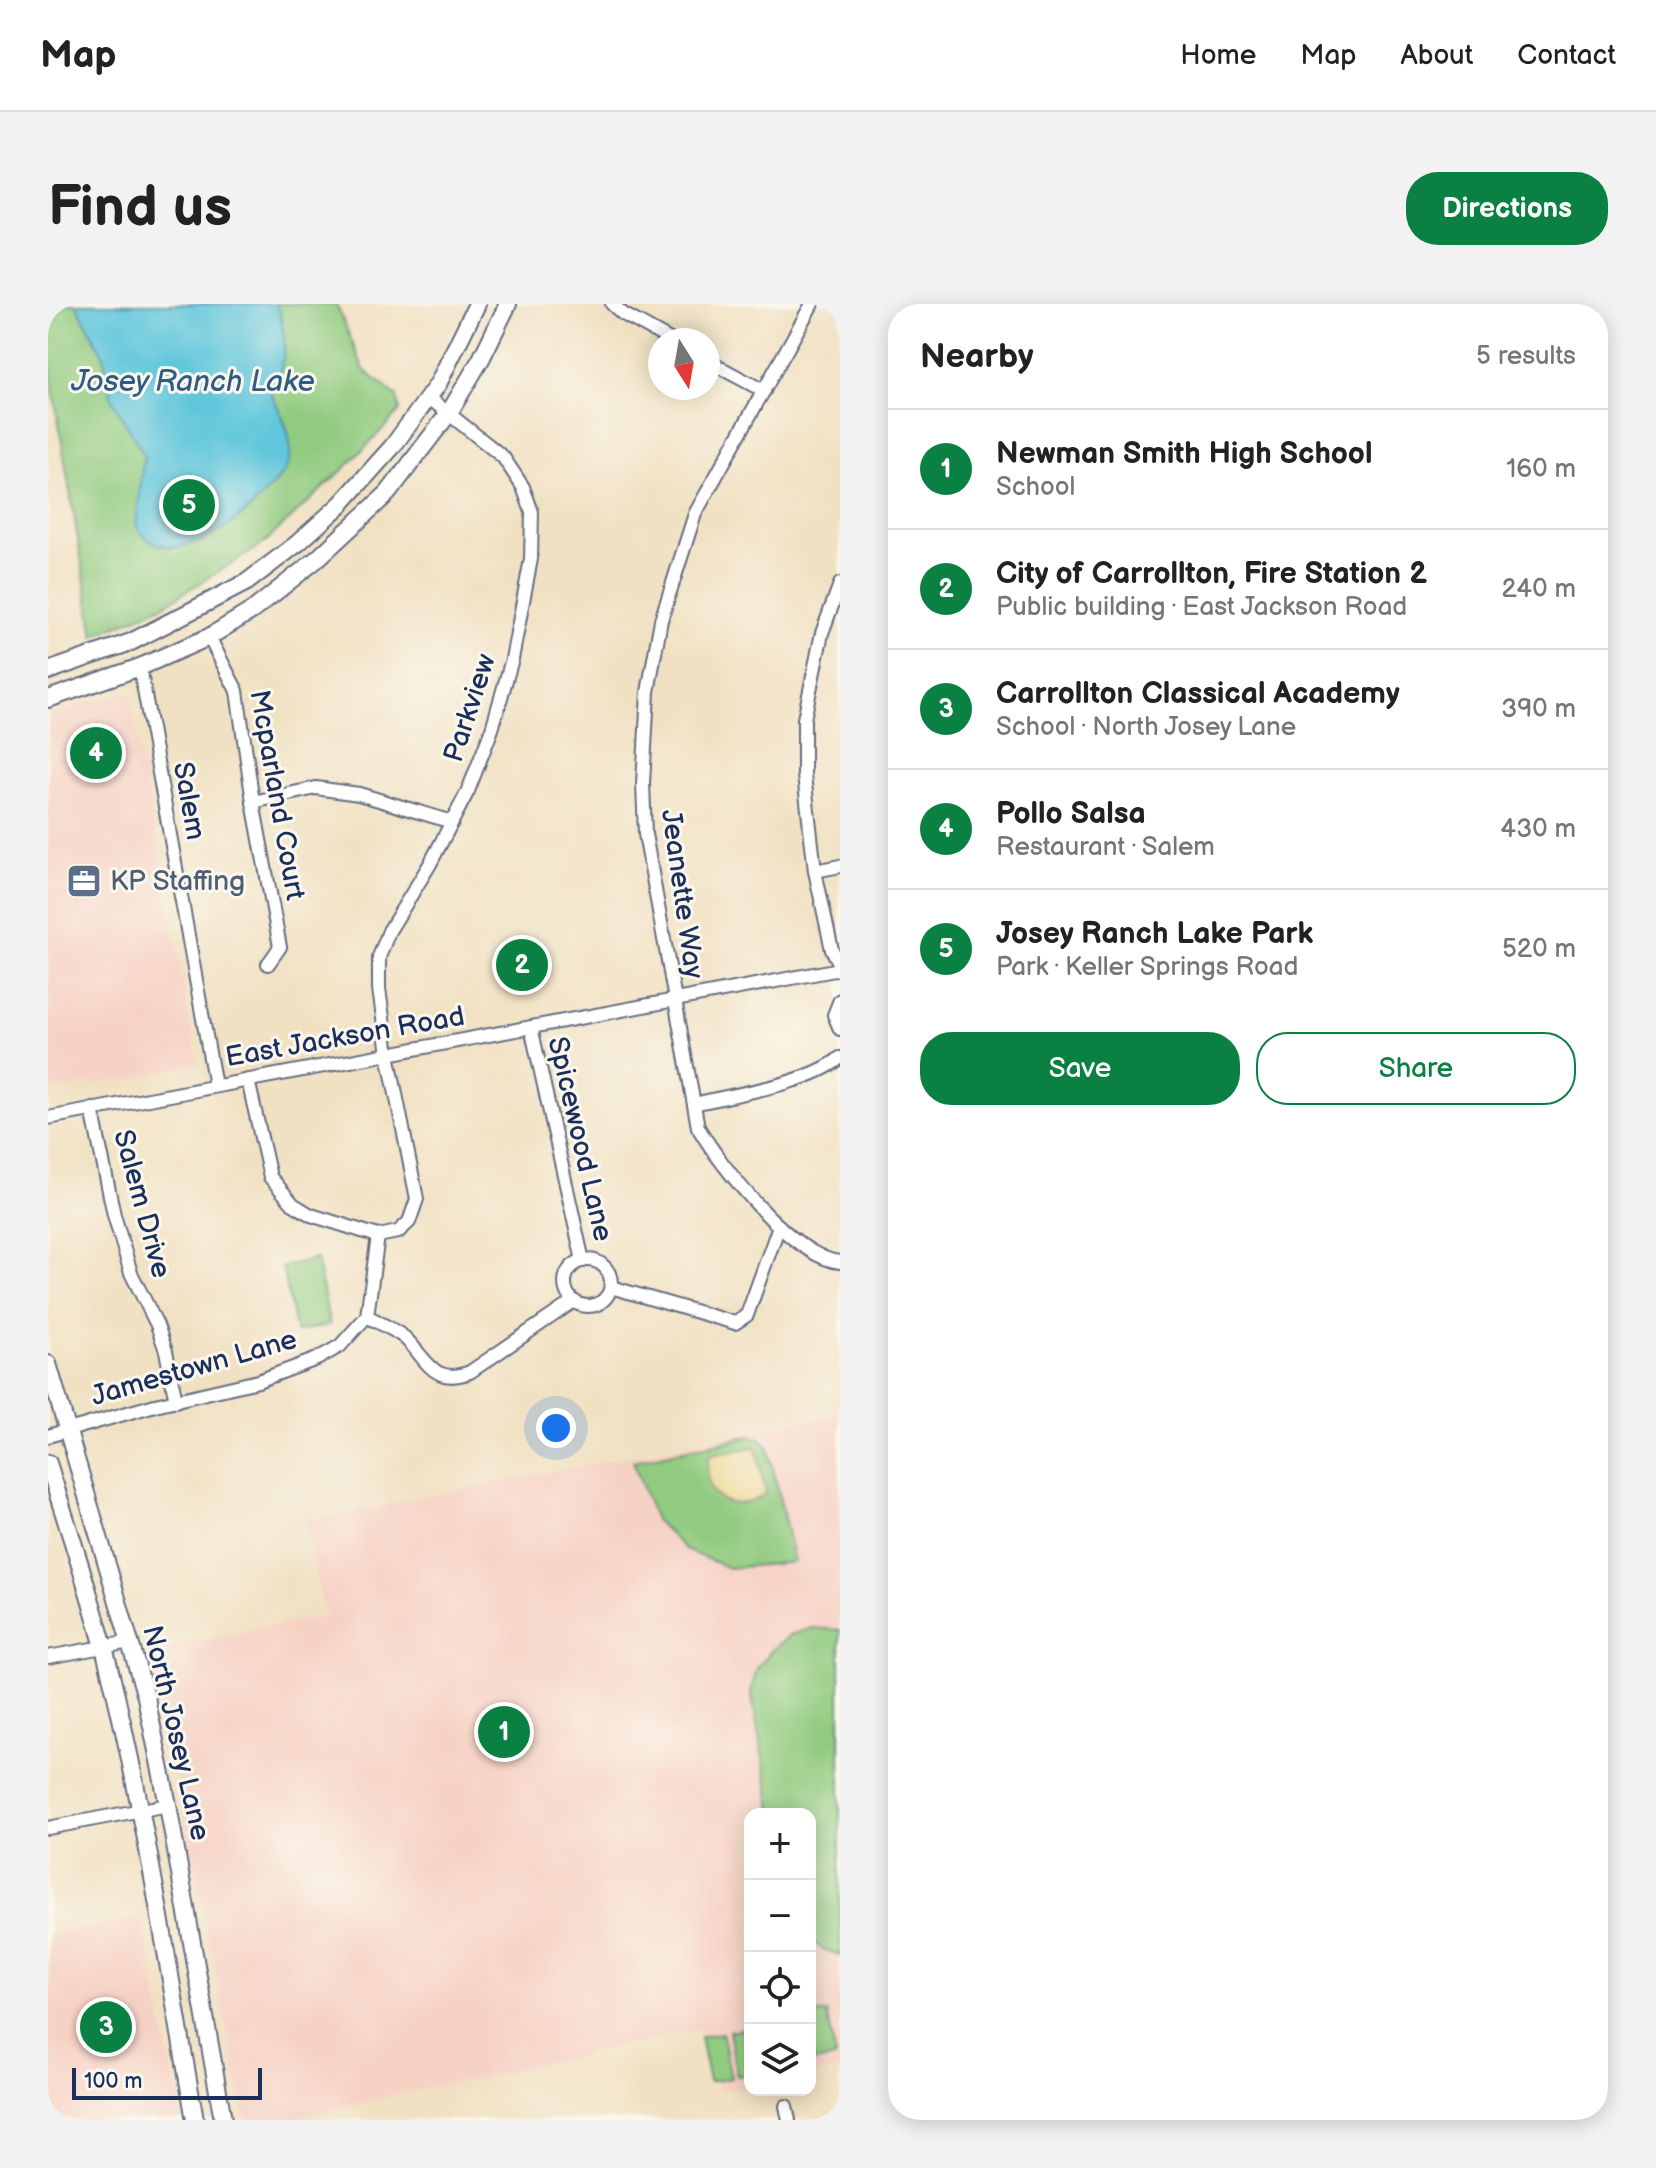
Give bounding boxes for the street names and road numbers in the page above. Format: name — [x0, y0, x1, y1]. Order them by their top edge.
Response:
street label: Parkview — [437, 650, 503, 766]
street label: Mcparland Court — [242, 687, 312, 903]
street label: Salem — [166, 759, 212, 843]
street label: Jeanette Way — [654, 807, 710, 981]
street label: East Jackson Road — [223, 1000, 467, 1074]
street label: Spicewood Lane — [540, 1034, 620, 1244]
street label: Salem Drive — [106, 1126, 178, 1282]
street label: Jamestown Lane — [87, 1323, 301, 1413]
street label: North Josey Lane — [135, 1622, 217, 1844]

